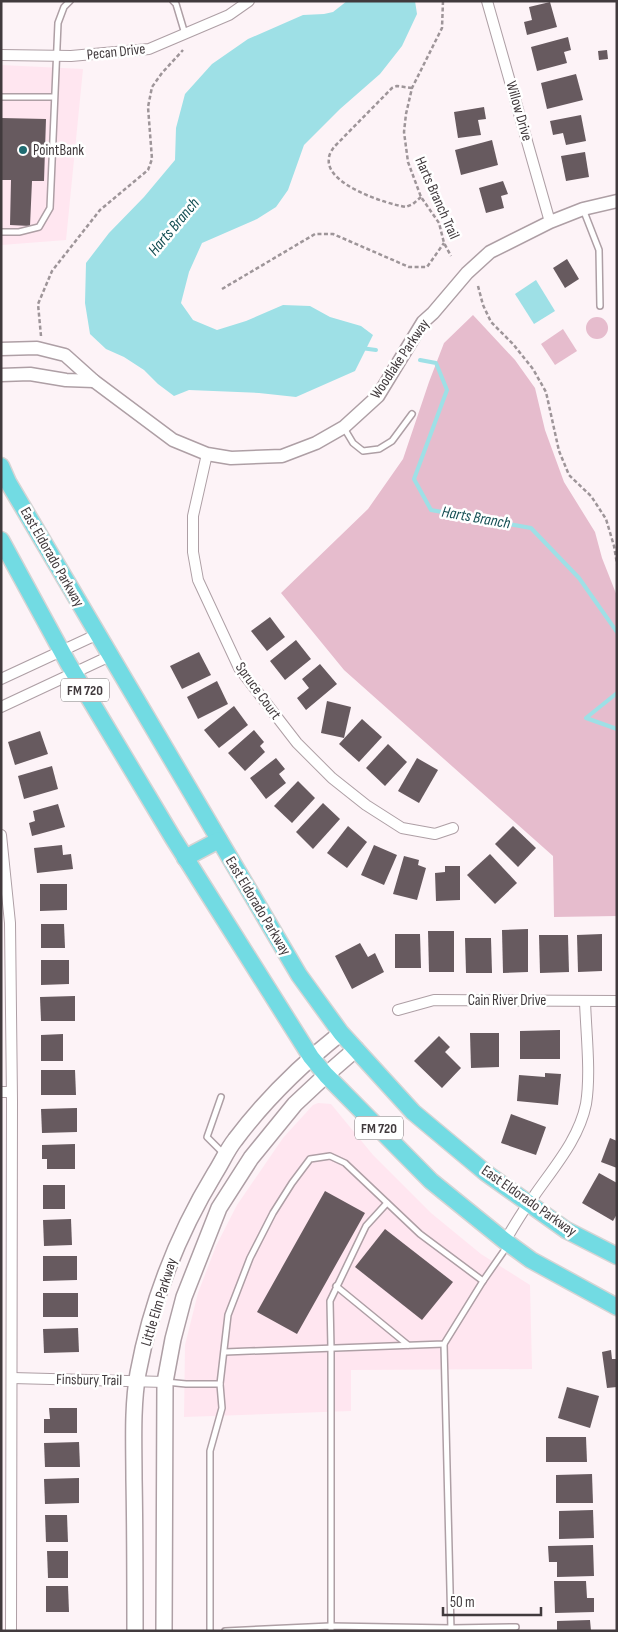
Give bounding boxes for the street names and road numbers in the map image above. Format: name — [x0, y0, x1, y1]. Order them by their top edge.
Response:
street label: Pecan Drive — [86, 39, 146, 65]
street label: Willow Drive — [501, 79, 537, 143]
street label: Harts Branch Trail — [410, 154, 464, 242]
street label: Woodlake Parkway — [366, 315, 434, 403]
street label: East Eldorado Parkway — [16, 504, 88, 610]
street label: Spruce Court — [231, 659, 285, 724]
road number: FM 720 — [61, 678, 109, 702]
street label: East Eldorado Parkway — [221, 853, 295, 959]
street label: Cain River Drive — [468, 991, 546, 1010]
road number: FM 720 — [355, 1116, 403, 1140]
street label: East Eldorado Parkway — [478, 1161, 580, 1241]
street label: Little Elm Parkway — [137, 1255, 181, 1348]
street label: Finsbury Trail — [56, 1370, 122, 1390]

